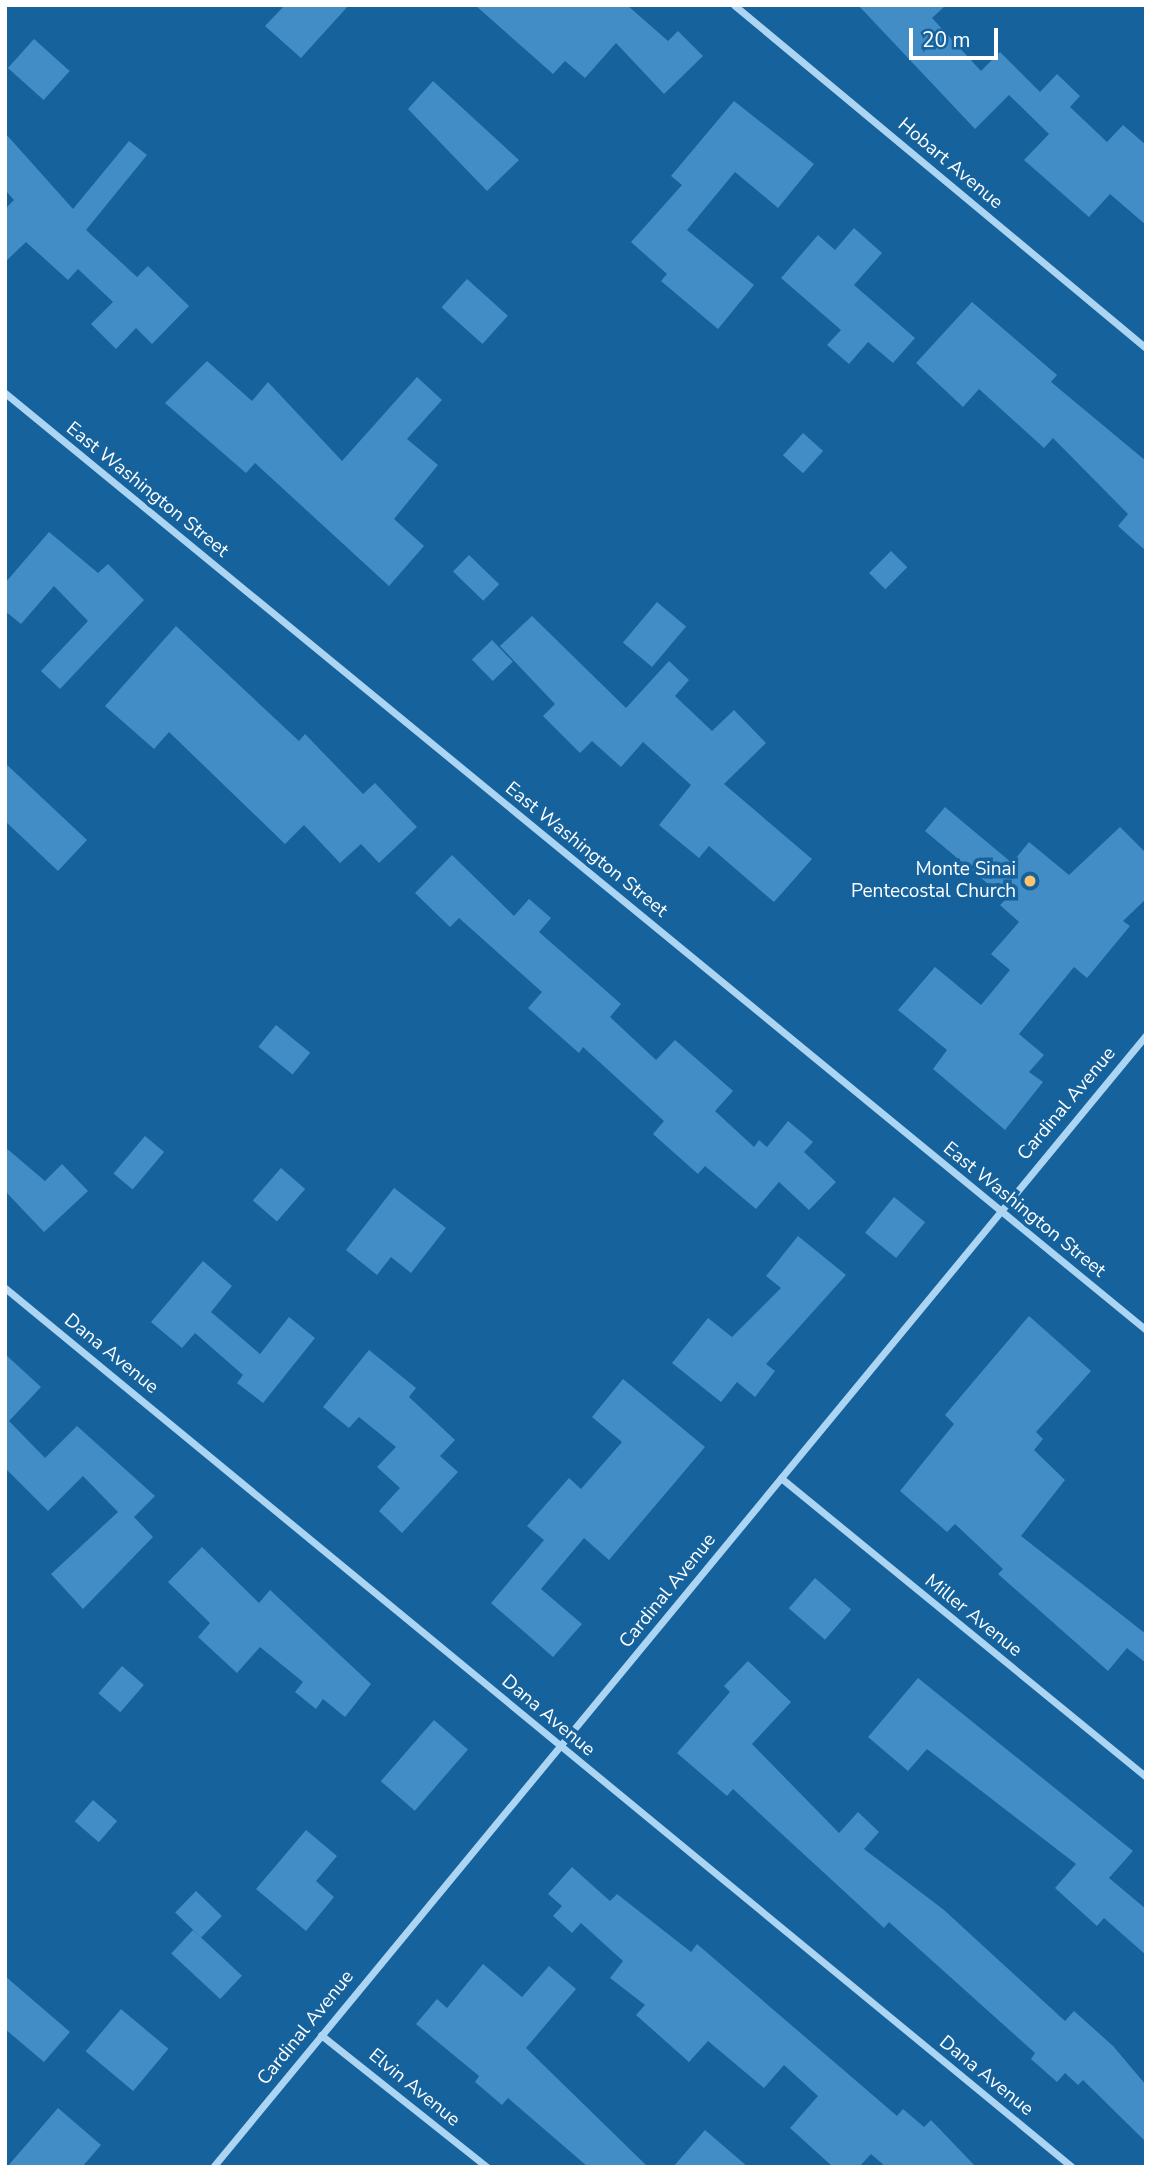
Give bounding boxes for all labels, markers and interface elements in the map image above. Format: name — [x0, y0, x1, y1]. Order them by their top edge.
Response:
scale bar — [913, 14, 1002, 58]
text: 20 m — [922, 26, 971, 54]
street label: Hobart Avenue — [893, 114, 1007, 214]
street label: East Washington Street — [61, 417, 233, 563]
street label: East Washington Street — [500, 777, 672, 923]
place label: Monte Sinai Pentecostal Church — [851, 859, 1016, 903]
marker: Monte Sinai Pentecostal Church — [1022, 873, 1038, 889]
street label: Cardinal Avenue — [1013, 1043, 1121, 1165]
street label: East Washington Street — [938, 1137, 1110, 1283]
street label: Dana Avenue — [59, 1309, 163, 1399]
street label: Cardinal Avenue — [615, 1529, 721, 1653]
street label: Miller Avenue — [920, 1570, 1026, 1662]
street label: Dana Avenue — [497, 1670, 599, 1762]
street label: Cardinal Avenue — [253, 1966, 359, 2090]
street label: Dana Avenue — [934, 2031, 1038, 2121]
street label: Elvin Avenue — [364, 2044, 464, 2132]

